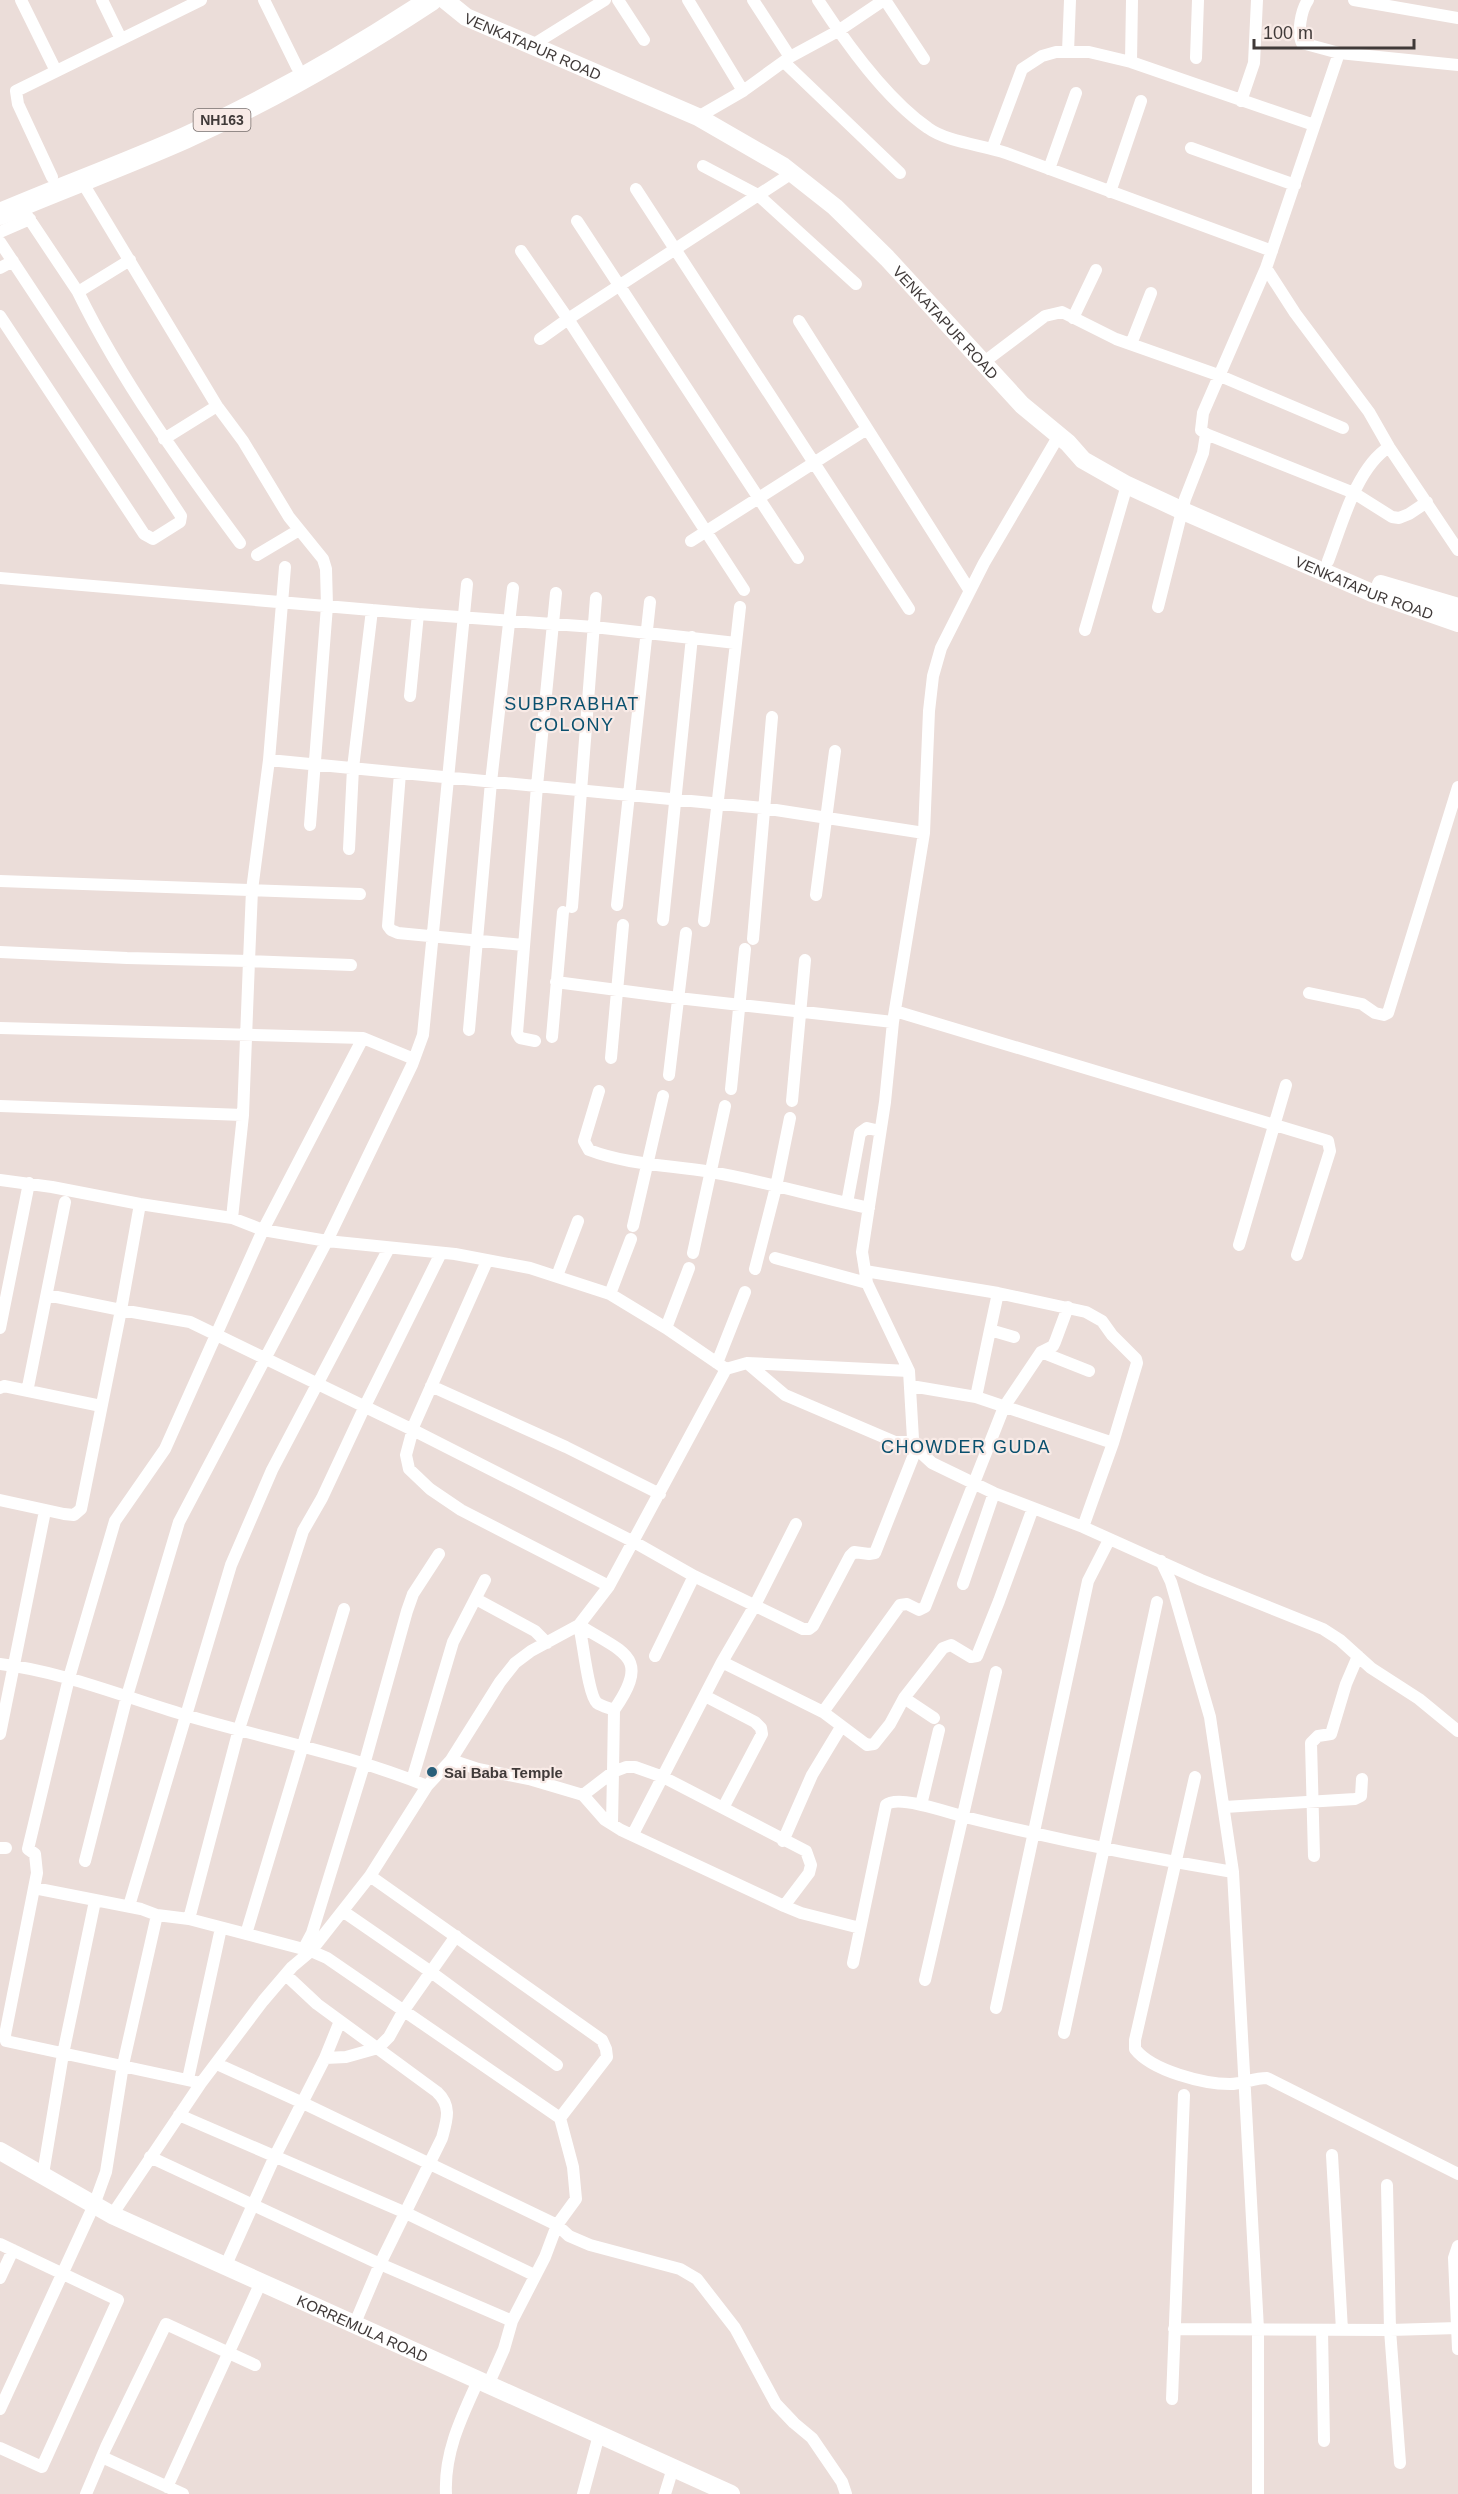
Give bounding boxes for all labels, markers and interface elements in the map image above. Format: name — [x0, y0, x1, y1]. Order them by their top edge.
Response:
street label: VENKATAPUR ROAD — [462, 9, 604, 83]
scale bar — [1254, 12, 1414, 50]
text: 100 m — [1263, 23, 1313, 43]
road number: NH163 — [194, 109, 250, 131]
street label: VENKATAPUR ROAD — [890, 262, 1002, 382]
street label: VENKATAPUR ROAD — [1293, 552, 1436, 622]
district label: SUBPRABHAT COLONY — [504, 694, 640, 735]
district label: CHOWDER GUDA — [881, 1437, 1051, 1457]
place label: Sai Baba Temple — [444, 1764, 563, 1781]
marker: Sai Baba Temple — [425, 1765, 439, 1779]
street label: KORREMULA ROAD — [295, 2291, 431, 2365]

